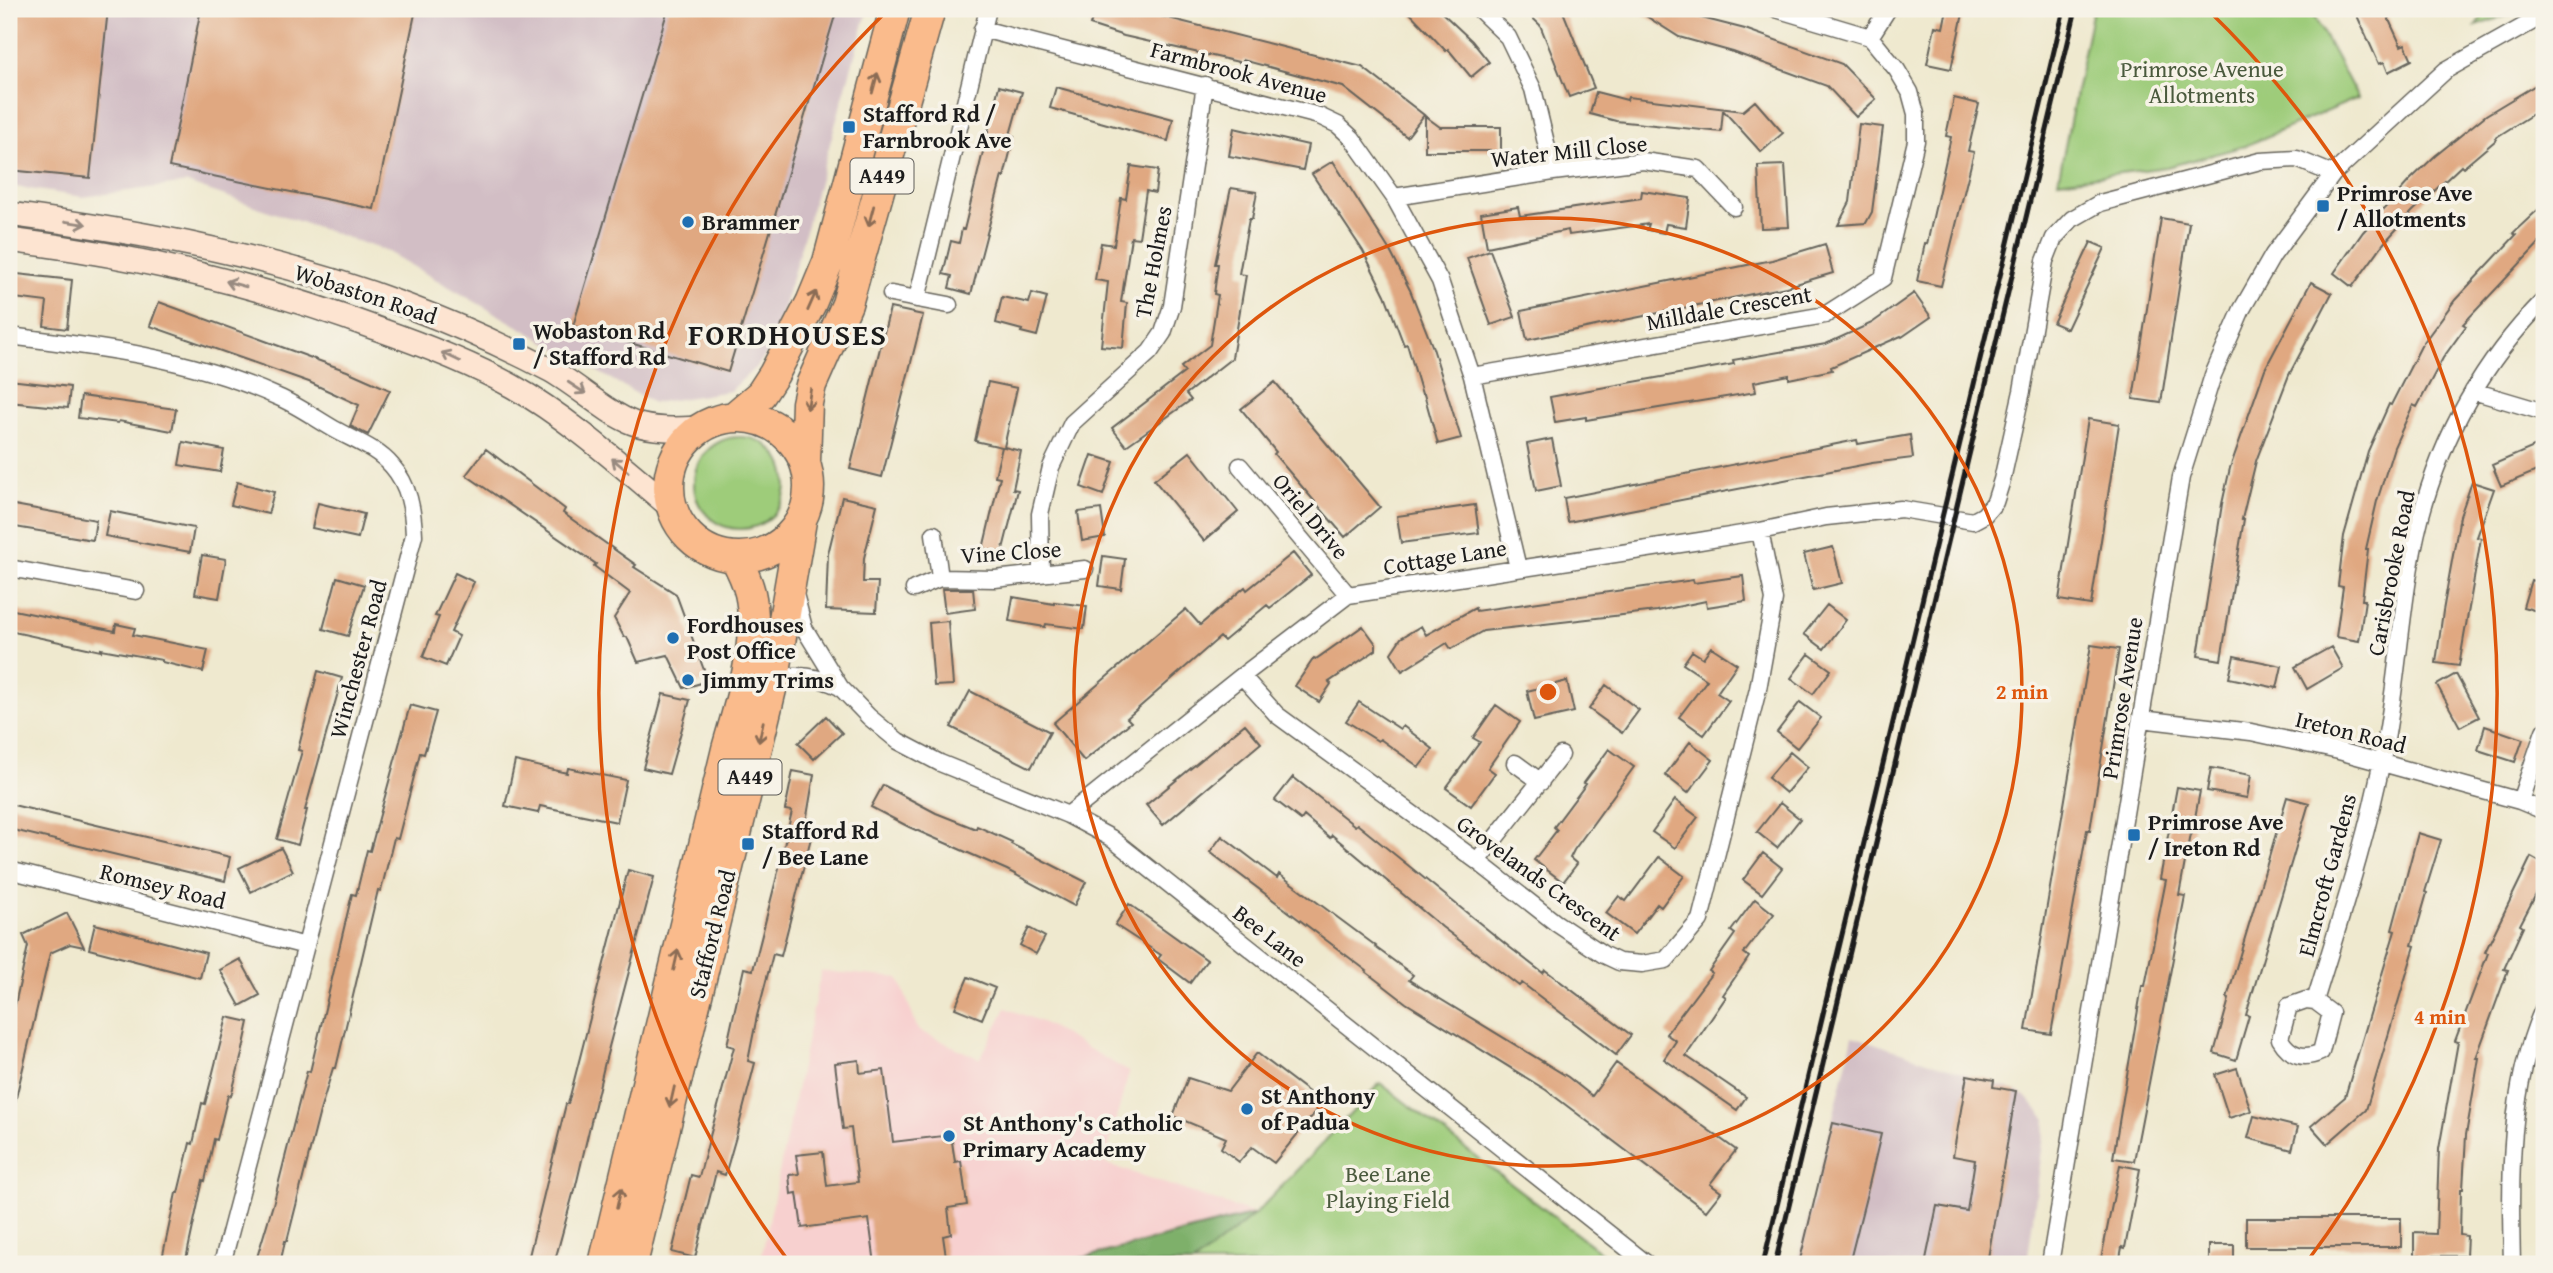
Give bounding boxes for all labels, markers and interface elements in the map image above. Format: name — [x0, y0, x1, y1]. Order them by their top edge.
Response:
street label: Farmbrook Avenue — [1147, 32, 1331, 111]
park label: Primrose Avenue Allotments — [2120, 52, 2284, 111]
one-way arrow — [869, 72, 882, 94]
place label: Stafford Rd / Farnbrook Ave — [863, 97, 1011, 156]
marker: Stafford Rd / Farnbrook Ave — [841, 119, 857, 135]
street label: Water Mill Close — [1489, 126, 1649, 175]
road number: A449 — [850, 158, 914, 194]
place label: Primrose Ave / Allotments — [2337, 176, 2473, 235]
marker: Primrose Ave / Allotments — [2315, 198, 2331, 214]
street label: The Holmes — [1125, 203, 1180, 321]
one-way arrow — [864, 204, 877, 227]
place label: Brammer — [702, 205, 800, 238]
marker: Brammer — [680, 214, 696, 230]
one-way arrow — [64, 217, 87, 230]
street label: Wobaston Road — [291, 255, 442, 332]
one-way arrow — [225, 277, 248, 290]
street label: Milldale Crescent — [1644, 277, 1814, 338]
one-way arrow — [806, 291, 819, 312]
district label: FORDHOUSES — [688, 312, 888, 356]
place label: Wobaston Rd / Stafford Rd — [533, 314, 667, 373]
marker: Wobaston Rd / Stafford Rd — [511, 336, 527, 352]
one-way arrow — [441, 350, 462, 364]
one-way arrow — [567, 381, 586, 396]
one-way arrow — [802, 387, 815, 410]
one-way arrow — [611, 457, 629, 473]
street label: Oriel Drive — [1265, 465, 1357, 566]
street label: Carisbrooke Road — [2358, 487, 2423, 659]
street label: Cottage Lane — [1381, 530, 1509, 583]
street label: Vine Close — [959, 532, 1062, 571]
street label: Winchester Road — [320, 575, 395, 742]
place label: Fordhouses Post Office — [687, 608, 804, 667]
street label: Primrose Avenue — [2092, 615, 2151, 781]
marker: Fordhouses Post Office — [665, 630, 681, 646]
place label: Jimmy Trims — [698, 663, 834, 696]
marker: Jimmy Trims — [680, 672, 696, 688]
text: 2 min — [1996, 676, 2049, 707]
centre of rings — [1536, 680, 1560, 704]
street label: Ireton Road — [2292, 702, 2411, 761]
one-way arrow — [753, 720, 767, 743]
road number: A449 — [718, 760, 782, 794]
street label: Elmcroft Gardens — [2289, 790, 2364, 960]
place label: Primrose Ave / Ireton Rd — [2148, 805, 2284, 864]
street label: Grovelands Crescent — [1450, 807, 1628, 949]
place label: Stafford Rd / Bee Lane — [762, 814, 880, 873]
marker: Primrose Ave / Ireton Rd — [2126, 827, 2142, 843]
marker: Stafford Rd / Bee Lane — [740, 836, 756, 852]
street label: Romsey Road — [97, 854, 230, 917]
street label: Stafford Road — [680, 865, 744, 1002]
street label: Bee Lane — [1226, 896, 1314, 975]
one-way arrow — [670, 949, 683, 972]
text: 4 min — [2414, 1001, 2467, 1032]
place label: St Anthony of Padua — [1261, 1079, 1375, 1138]
one-way arrow — [665, 1085, 678, 1108]
marker: St Anthony of Padua — [1239, 1101, 1255, 1117]
place label: St Anthony's Catholic Primary Academy — [963, 1106, 1183, 1165]
marker: St Anthony's Catholic Primary Academy — [941, 1128, 957, 1144]
park label: Bee Lane Playing Field — [1326, 1157, 1451, 1216]
one-way arrow — [613, 1187, 627, 1210]

